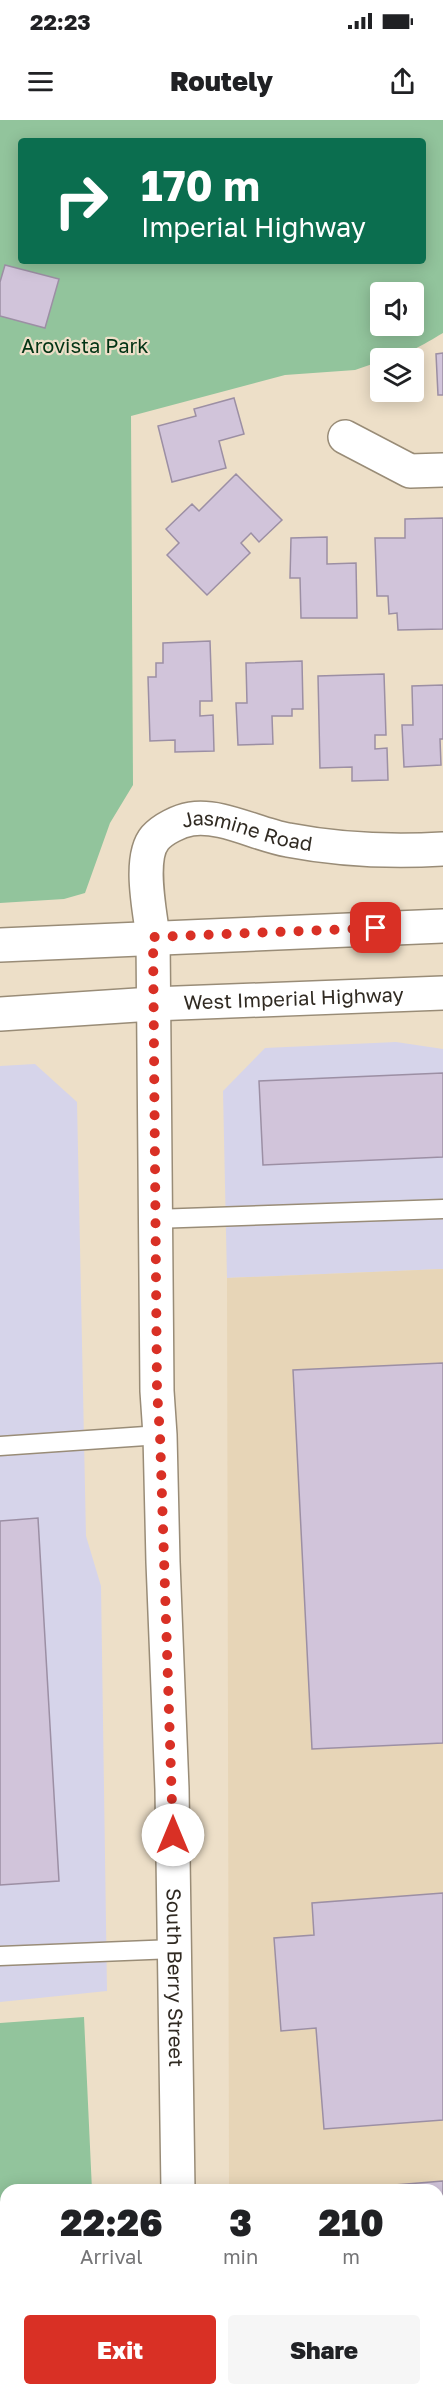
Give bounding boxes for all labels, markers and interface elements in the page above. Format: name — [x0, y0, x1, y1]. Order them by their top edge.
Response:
text: 22:23 — [30, 8, 91, 35]
icon: menu — [24, 65, 57, 98]
text: Routely — [170, 65, 273, 97]
icon: share — [386, 65, 419, 98]
text: 170 m — [141, 160, 260, 210]
icon: right — [42, 162, 120, 240]
text: Imperial Highway — [141, 211, 366, 243]
map controls — [370, 282, 424, 402]
button: sound — [370, 282, 424, 336]
park label: Arovista Park — [21, 333, 149, 357]
button: layers — [370, 348, 424, 402]
street label: Jasmine Road — [179, 805, 314, 855]
pin — [350, 902, 401, 953]
icon: arrive — [359, 911, 392, 944]
street label: West Imperial Highway — [183, 981, 404, 1014]
position arrow — [141, 1803, 205, 1867]
street label: South Berry Street — [162, 1888, 189, 2067]
text: 22:26 — [60, 2201, 163, 2244]
text: 3 — [229, 2201, 252, 2244]
text: 210 — [319, 2201, 384, 2244]
text: Arrival — [80, 2244, 143, 2268]
text: min — [223, 2244, 258, 2268]
text: m — [342, 2244, 360, 2268]
button: Exit — [24, 2315, 216, 2384]
button: Share — [228, 2315, 420, 2384]

